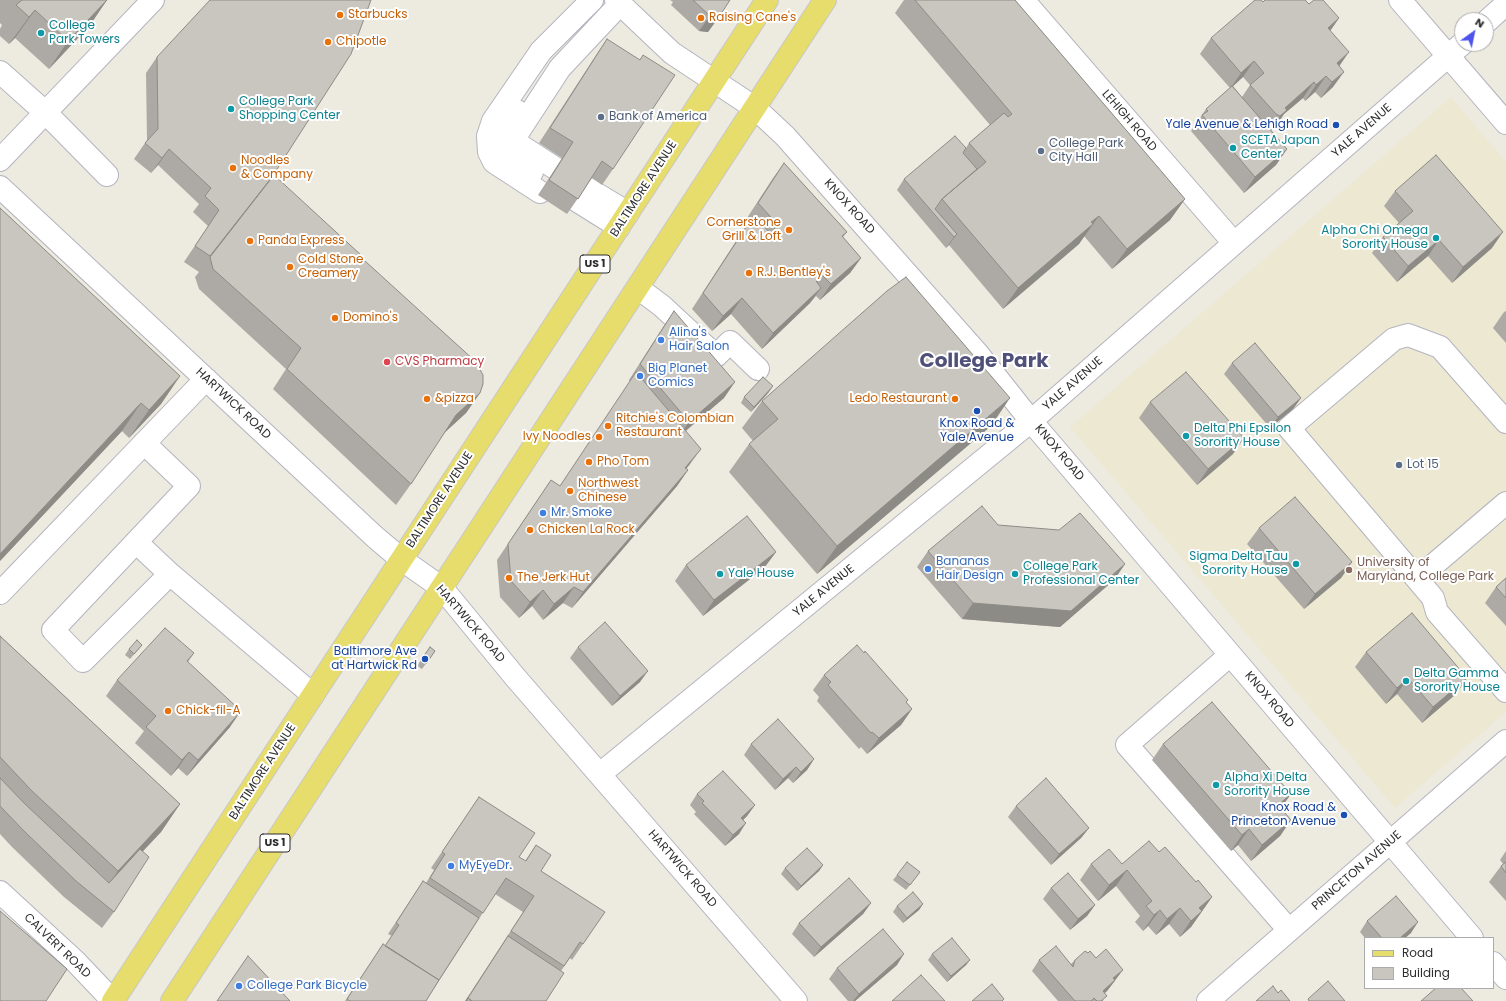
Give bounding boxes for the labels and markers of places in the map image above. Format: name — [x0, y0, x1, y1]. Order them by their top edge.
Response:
place label: Starbucks — [348, 8, 408, 22]
marker: Starbucks — [335, 10, 345, 20]
place label: Raising Cane's — [709, 11, 796, 25]
marker: Raising Cane's — [696, 13, 706, 23]
place label: College Park Towers — [49, 19, 120, 47]
marker: College Park Towers — [36, 28, 46, 38]
place label: Chipotle — [336, 35, 386, 49]
marker: Chipotle — [323, 37, 333, 47]
place label: College Park Shopping Center — [239, 95, 340, 123]
marker: College Park Shopping Center — [226, 104, 236, 114]
place label: Bank of America — [609, 110, 707, 124]
marker: Bank of America — [596, 112, 606, 122]
place label: Yale Avenue & Lehigh Road — [1165, 118, 1328, 132]
marker: Yale Avenue & Lehigh Road — [1331, 120, 1341, 130]
place label: SCETA Japan Center — [1241, 134, 1320, 162]
place label: College Park City Hall — [1049, 137, 1124, 165]
marker: SCETA Japan Center — [1228, 143, 1238, 153]
marker: College Park City Hall — [1036, 146, 1046, 156]
place label: Noodles & Company — [241, 154, 313, 182]
marker: Noodles & Company — [228, 163, 238, 173]
place label: Cornerstone Grill & Loft — [707, 216, 781, 244]
place label: Alpha Chi Omega Sorority House — [1321, 224, 1428, 252]
marker: Cornerstone Grill & Loft — [784, 225, 794, 235]
marker: Alpha Chi Omega Sorority House — [1431, 233, 1441, 243]
place label: Panda Express — [258, 234, 345, 248]
marker: Panda Express — [245, 236, 255, 246]
place label: Cold Stone Creamery — [298, 253, 363, 281]
marker: Cold Stone Creamery — [285, 262, 295, 272]
place label: R.J. Bentley's — [757, 266, 831, 280]
marker: R.J. Bentley's — [744, 268, 754, 278]
place label: Domino's — [343, 311, 398, 325]
marker: Domino's — [330, 313, 340, 323]
place label: Alina's Hair Salon — [669, 326, 730, 354]
marker: Alina's Hair Salon — [656, 335, 666, 345]
place label: CVS Pharmacy — [395, 355, 484, 369]
marker: CVS Pharmacy — [382, 357, 392, 367]
place label: Big Planet Comics — [648, 362, 707, 390]
marker: Big Planet Comics — [635, 371, 645, 381]
place label: &pizza — [435, 392, 474, 406]
place label: Ledo Restaurant — [850, 392, 947, 406]
marker: &pizza — [422, 394, 432, 404]
marker: Ledo Restaurant — [950, 394, 960, 404]
marker: Knox Road & Yale Avenue — [972, 406, 982, 416]
place label: Ritchie's Colombian Restaurant — [616, 412, 734, 440]
place label: Knox Road & Yale Avenue — [940, 417, 1014, 445]
marker: Ritchie's Colombian Restaurant — [603, 421, 613, 431]
place label: Delta Phi Epsilon Sorority House — [1194, 422, 1291, 450]
place label: Ivy Noodles — [523, 430, 591, 444]
marker: Delta Phi Epsilon Sorority House — [1181, 431, 1191, 441]
marker: Ivy Noodles — [594, 432, 604, 442]
place label: Pho Tom — [597, 455, 649, 469]
marker: Pho Tom — [584, 457, 594, 467]
place label: Lot 15 — [1407, 458, 1439, 472]
marker: Lot 15 — [1394, 460, 1404, 470]
place label: Northwest Chinese — [578, 477, 639, 505]
marker: Northwest Chinese — [565, 486, 575, 496]
place label: Mr. Smoke — [551, 506, 612, 520]
marker: Mr. Smoke — [538, 508, 548, 518]
place label: Chicken La Rock — [538, 523, 635, 537]
marker: Chicken La Rock — [525, 525, 535, 535]
place label: Sigma Delta Tau Sorority House — [1189, 550, 1288, 578]
place label: Bananas Hair Design — [936, 555, 1004, 583]
place label: University of Maryland, College Park — [1357, 556, 1494, 584]
marker: Sigma Delta Tau Sorority House — [1291, 559, 1301, 569]
place label: College Park Professional Center — [1023, 560, 1139, 588]
marker: Bananas Hair Design — [923, 564, 933, 574]
marker: University of Maryland, College Park — [1344, 565, 1354, 575]
place label: Yale House — [728, 567, 794, 581]
marker: Yale House — [715, 569, 725, 579]
marker: College Park Professional Center — [1010, 569, 1020, 579]
place label: The Jerk Hut — [517, 571, 590, 585]
marker: The Jerk Hut — [504, 573, 514, 583]
place label: Baltimore Ave at Hartwick Rd — [331, 645, 417, 673]
marker: Baltimore Ave at Hartwick Rd — [420, 654, 430, 664]
place label: Delta Gamma Sorority House — [1414, 667, 1500, 695]
marker: Delta Gamma Sorority House — [1401, 676, 1411, 686]
place label: Chick-fil-A — [176, 704, 241, 718]
marker: Chick-fil-A — [163, 706, 173, 716]
place label: Alpha Xi Delta Sorority House — [1224, 771, 1310, 799]
marker: Alpha Xi Delta Sorority House — [1211, 780, 1221, 790]
place label: Knox Road & Princeton Avenue — [1231, 801, 1336, 829]
marker: Knox Road & Princeton Avenue — [1339, 810, 1349, 820]
place label: MyEyeDr. — [459, 859, 512, 873]
marker: MyEyeDr. — [446, 861, 456, 871]
place label: College Park Bicycle — [247, 979, 367, 993]
marker: College Park Bicycle — [234, 981, 244, 991]

